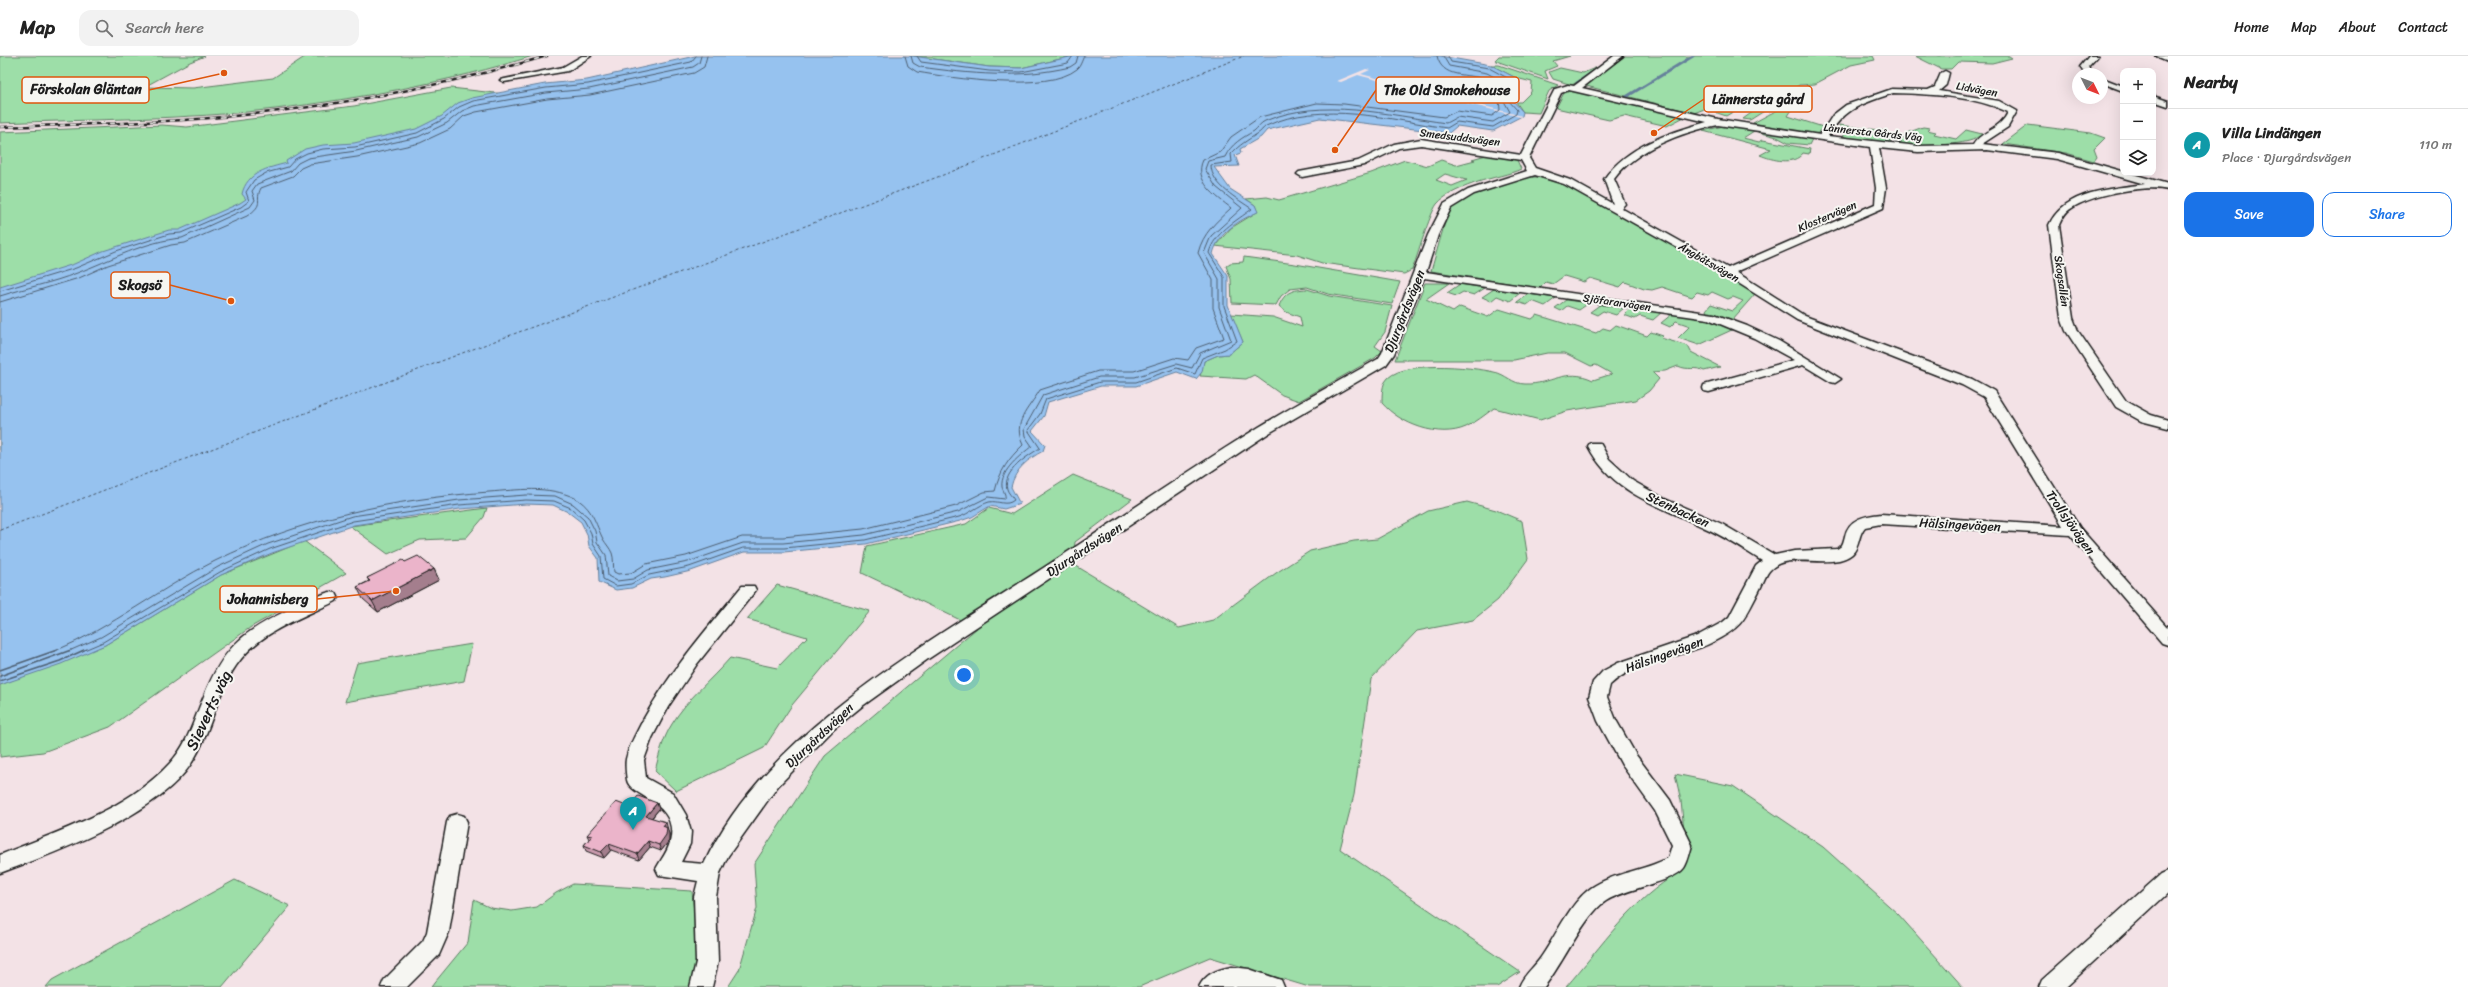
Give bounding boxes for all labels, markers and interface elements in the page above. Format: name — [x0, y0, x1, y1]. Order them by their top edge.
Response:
search box — [79, 10, 359, 46]
text: Map — [20, 11, 55, 44]
text: Search here — [125, 15, 204, 41]
text: Home — [2234, 15, 2269, 40]
text: Map — [2291, 15, 2317, 40]
text: About — [2339, 15, 2376, 40]
text: Contact — [2398, 15, 2448, 40]
icon: search — [93, 17, 115, 39]
text: Nearby — [2184, 67, 2238, 97]
north arrow — [2072, 68, 2108, 104]
map controls — [2120, 68, 2156, 176]
button: + — [2120, 68, 2156, 104]
callout: Förskolan Gläntan — [22, 77, 149, 103]
text: Förskolan Gläntan — [29, 77, 142, 102]
callout: The Old Smokehouse — [1376, 77, 1519, 103]
street label: Lidvägen — [1955, 77, 1999, 102]
text: The Old Smokehouse — [1384, 78, 1511, 103]
callout: Lännersta gård — [1704, 86, 1812, 112]
text: Lännersta gård — [1712, 87, 1806, 112]
button: − — [2120, 104, 2156, 140]
street label: Lännersta Gårds Väg — [1823, 118, 1924, 147]
text: Villa Lindängen — [2222, 120, 2321, 146]
street label: Smedsuddsvägen — [1419, 123, 1501, 152]
text: A — [2193, 133, 2201, 156]
text: 110 m — [2419, 133, 2452, 156]
button: layers — [2120, 140, 2156, 176]
text: Place · Djurgårdsvägen — [2222, 146, 2351, 169]
button: Save — [2184, 192, 2314, 237]
button: Share — [2322, 192, 2452, 237]
street label: Klostervägen — [1795, 195, 1860, 237]
street label: Ångbåtsvägen — [1674, 237, 1743, 288]
street label: Skogsallén — [2048, 254, 2075, 308]
street label: Djurgårdsvägen — [1377, 266, 1432, 356]
callout: Skogsö — [111, 272, 170, 298]
text: Skogsö — [117, 273, 164, 298]
street label: Sjöfararvägen — [1582, 288, 1652, 317]
street label: Stenbacken — [1642, 485, 1713, 534]
street label: Trollsjövägen — [2040, 485, 2102, 560]
street label: Hälsingevägen — [1919, 511, 2001, 538]
street label: Djurgårdsvägen — [1041, 516, 1127, 583]
callout: Johannisberg — [220, 586, 317, 612]
text: Johannisberg — [227, 587, 309, 612]
street label: Hälsingevägen — [1622, 630, 1706, 679]
street label: Sieverts väg — [177, 665, 240, 755]
your location — [954, 665, 974, 685]
street label: Djurgårdsvägen — [779, 697, 859, 774]
pin: A — [620, 797, 646, 830]

